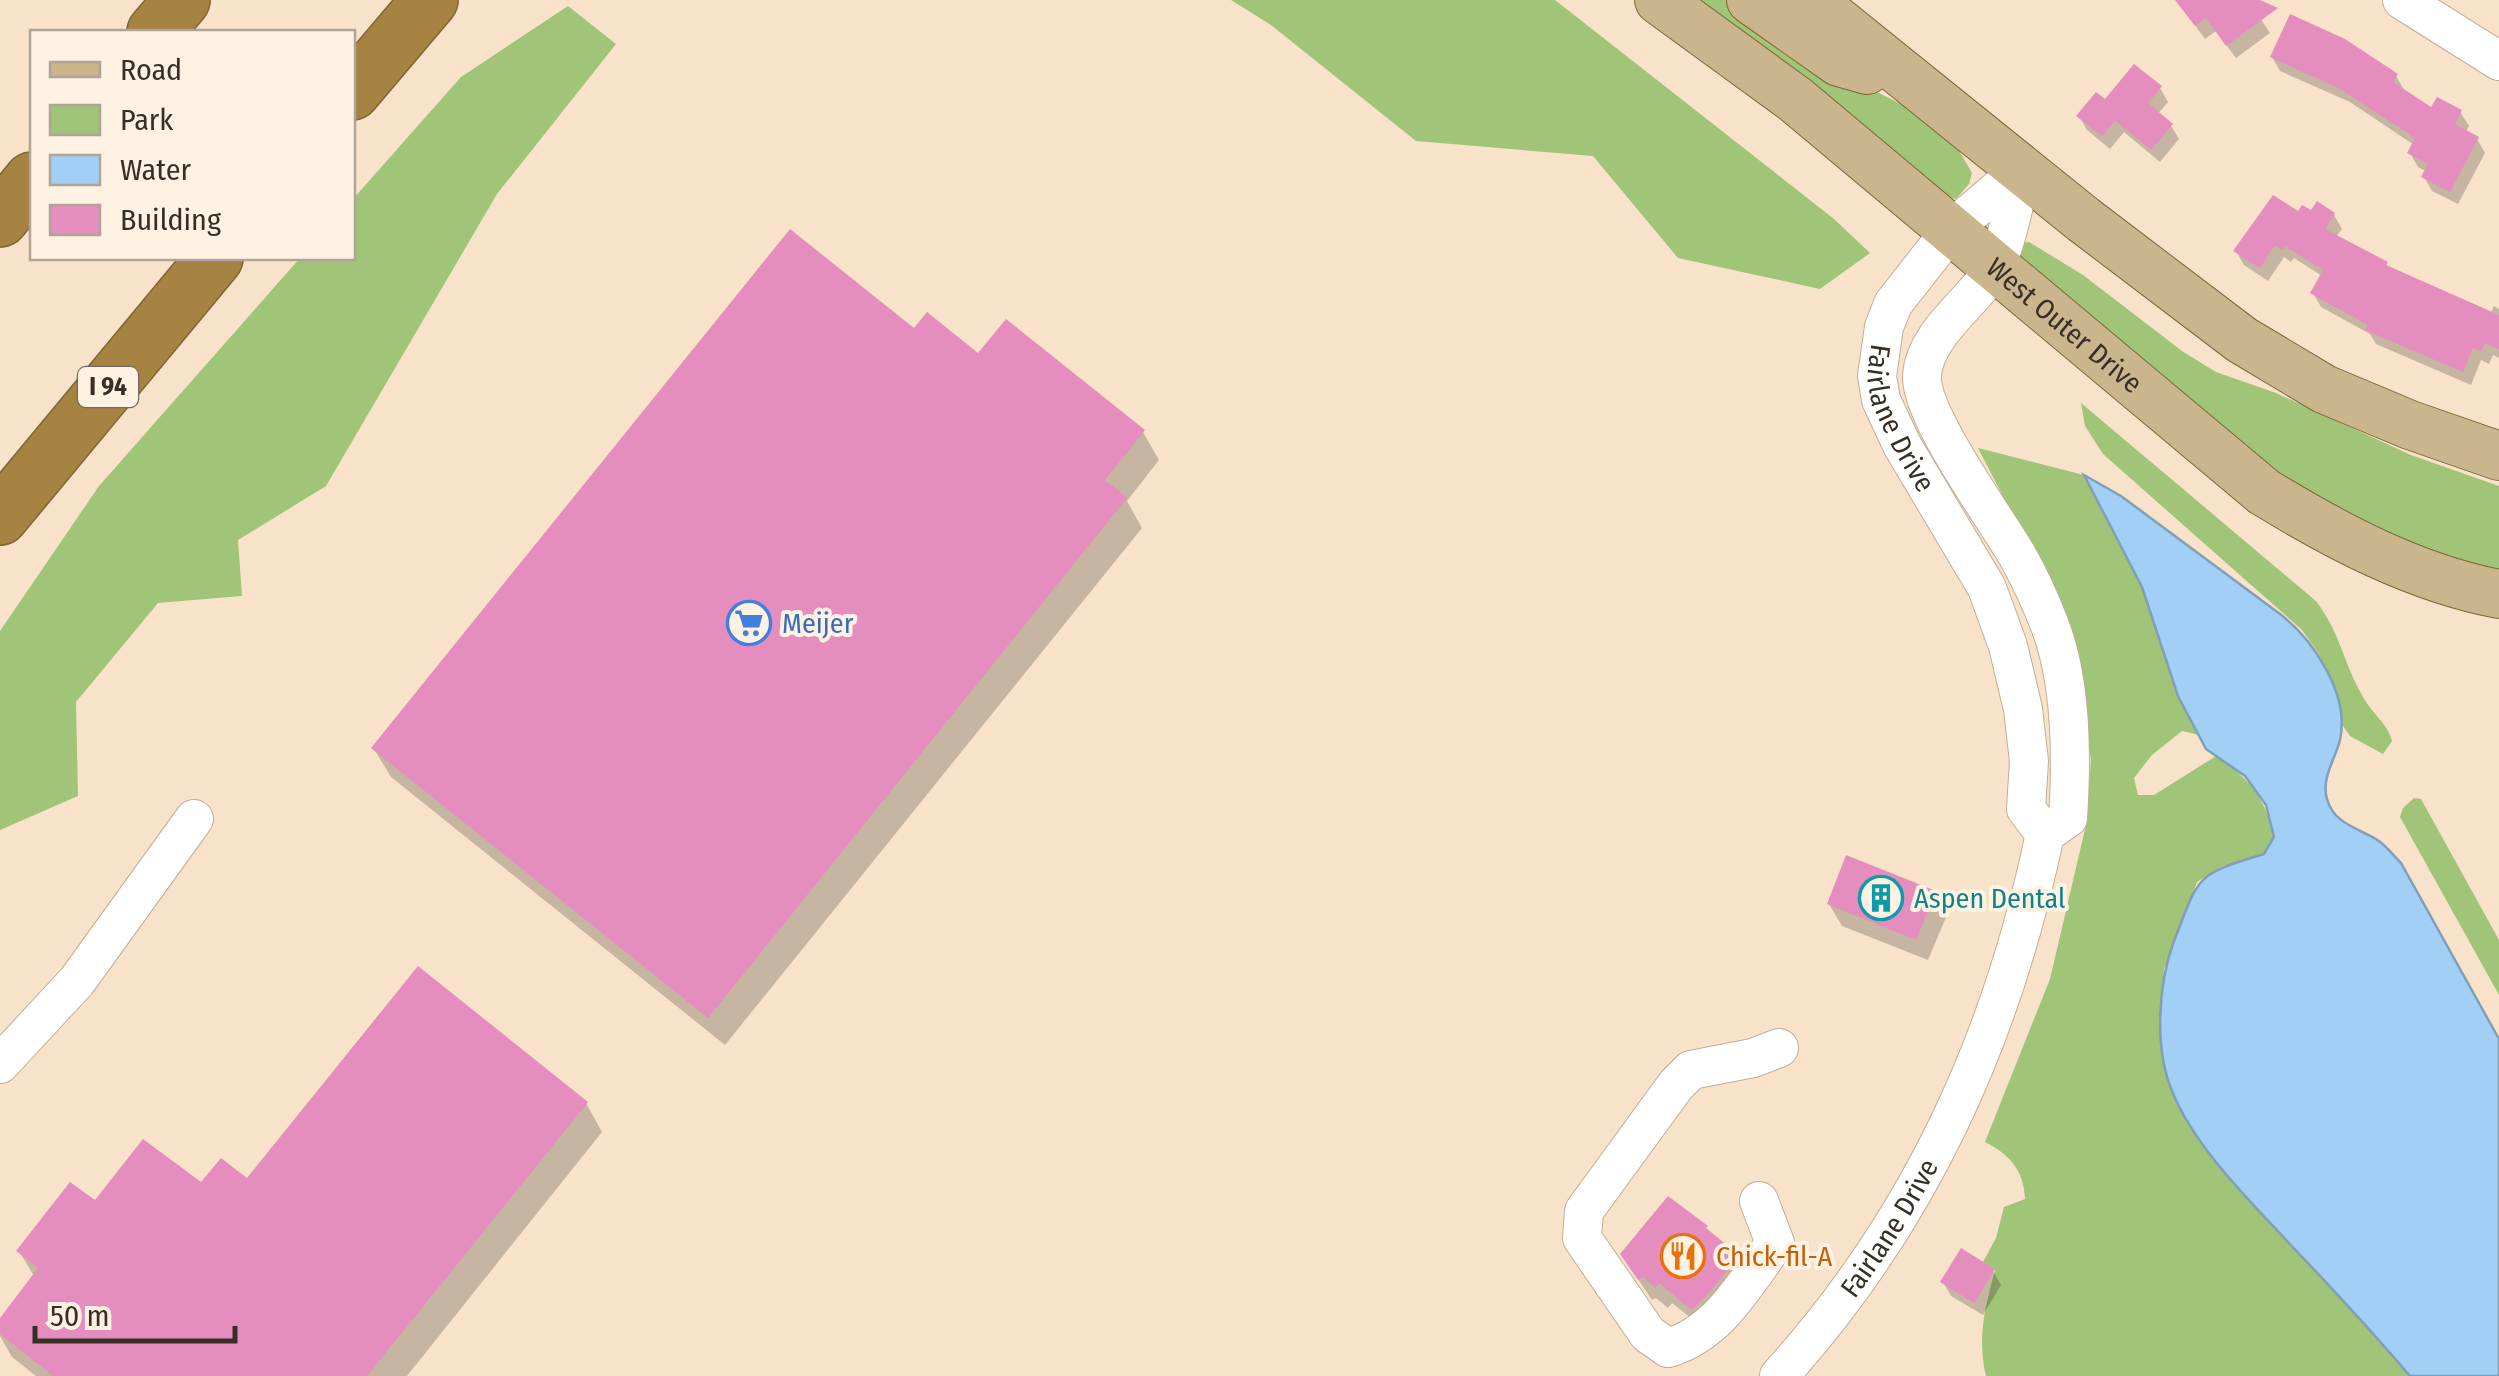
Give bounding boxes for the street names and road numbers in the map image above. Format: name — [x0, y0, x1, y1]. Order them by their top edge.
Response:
street label: West Outer Drive — [1980, 250, 2149, 400]
street label: Fairlane Drive — [1861, 342, 1942, 497]
road number: I 94 — [78, 367, 138, 407]
street label: Fairlane Drive — [1833, 1153, 1944, 1303]

